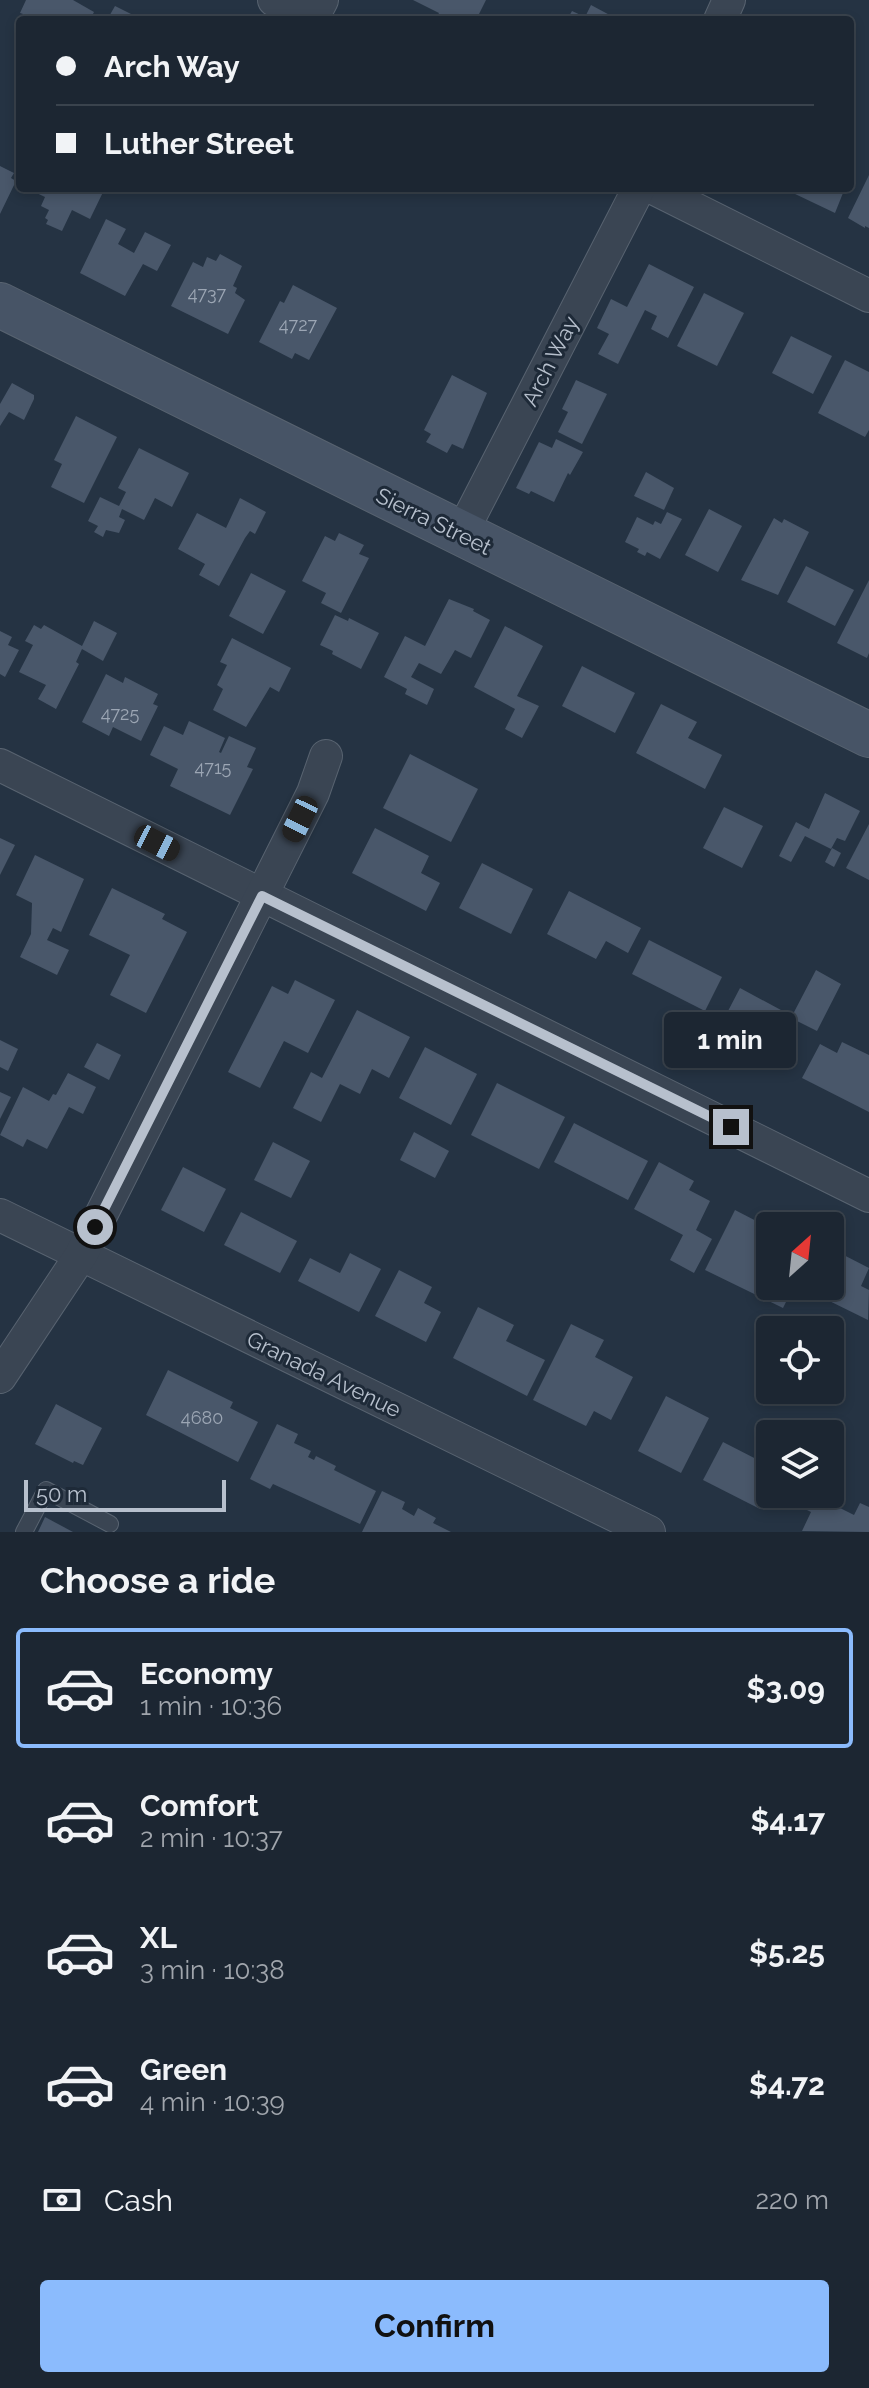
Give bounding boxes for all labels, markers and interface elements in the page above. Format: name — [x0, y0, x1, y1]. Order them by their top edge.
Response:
text: Arch Way — [104, 49, 240, 84]
text: Luther Street — [104, 126, 294, 161]
house number: 4737 — [188, 283, 227, 304]
street label: Arch Way — [516, 312, 584, 410]
house number: 4727 — [279, 314, 318, 335]
street label: Sierra Street — [372, 482, 496, 560]
house number: 4725 — [101, 703, 139, 724]
house number: 4715 — [195, 757, 232, 778]
car — [279, 792, 321, 846]
car — [130, 821, 184, 865]
callout: 1 min — [665, 1011, 797, 1067]
text: 1 min — [697, 1025, 763, 1055]
route end — [713, 1109, 749, 1145]
route start — [77, 1209, 113, 1245]
north arrow — [756, 1212, 844, 1300]
map controls — [756, 1212, 844, 1508]
button: locate — [756, 1316, 844, 1404]
street label: Granada Avenue — [243, 1325, 405, 1423]
house number: 4680 — [181, 1407, 223, 1428]
button: layers — [756, 1420, 844, 1508]
scale bar — [24, 1476, 226, 1512]
text: 50 m — [36, 1481, 87, 1507]
text: Choose a ride — [40, 1559, 275, 1601]
icon: car — [44, 1652, 116, 1724]
text: Economy — [140, 1656, 273, 1691]
text: $3.09 — [747, 1671, 825, 1706]
text: 1 min · 10:36 — [140, 1691, 282, 1721]
icon: car — [44, 1784, 116, 1856]
text: Comfort — [140, 1788, 259, 1823]
text: $4.17 — [750, 1803, 825, 1838]
text: 2 min · 10:37 — [140, 1823, 283, 1853]
icon: car — [44, 1916, 116, 1988]
text: XL — [140, 1920, 177, 1955]
text: $5.25 — [749, 1935, 825, 1970]
text: 3 min · 10:38 — [140, 1955, 285, 1985]
icon: car — [44, 2048, 116, 2120]
text: Green — [140, 2052, 227, 2087]
text: $4.72 — [749, 2067, 825, 2102]
text: 4 min · 10:39 — [140, 2087, 285, 2117]
icon: cash — [40, 2178, 84, 2222]
text: Cash — [104, 2183, 173, 2218]
text: 220 m — [755, 2185, 829, 2215]
button: Confirm — [40, 2280, 829, 2372]

